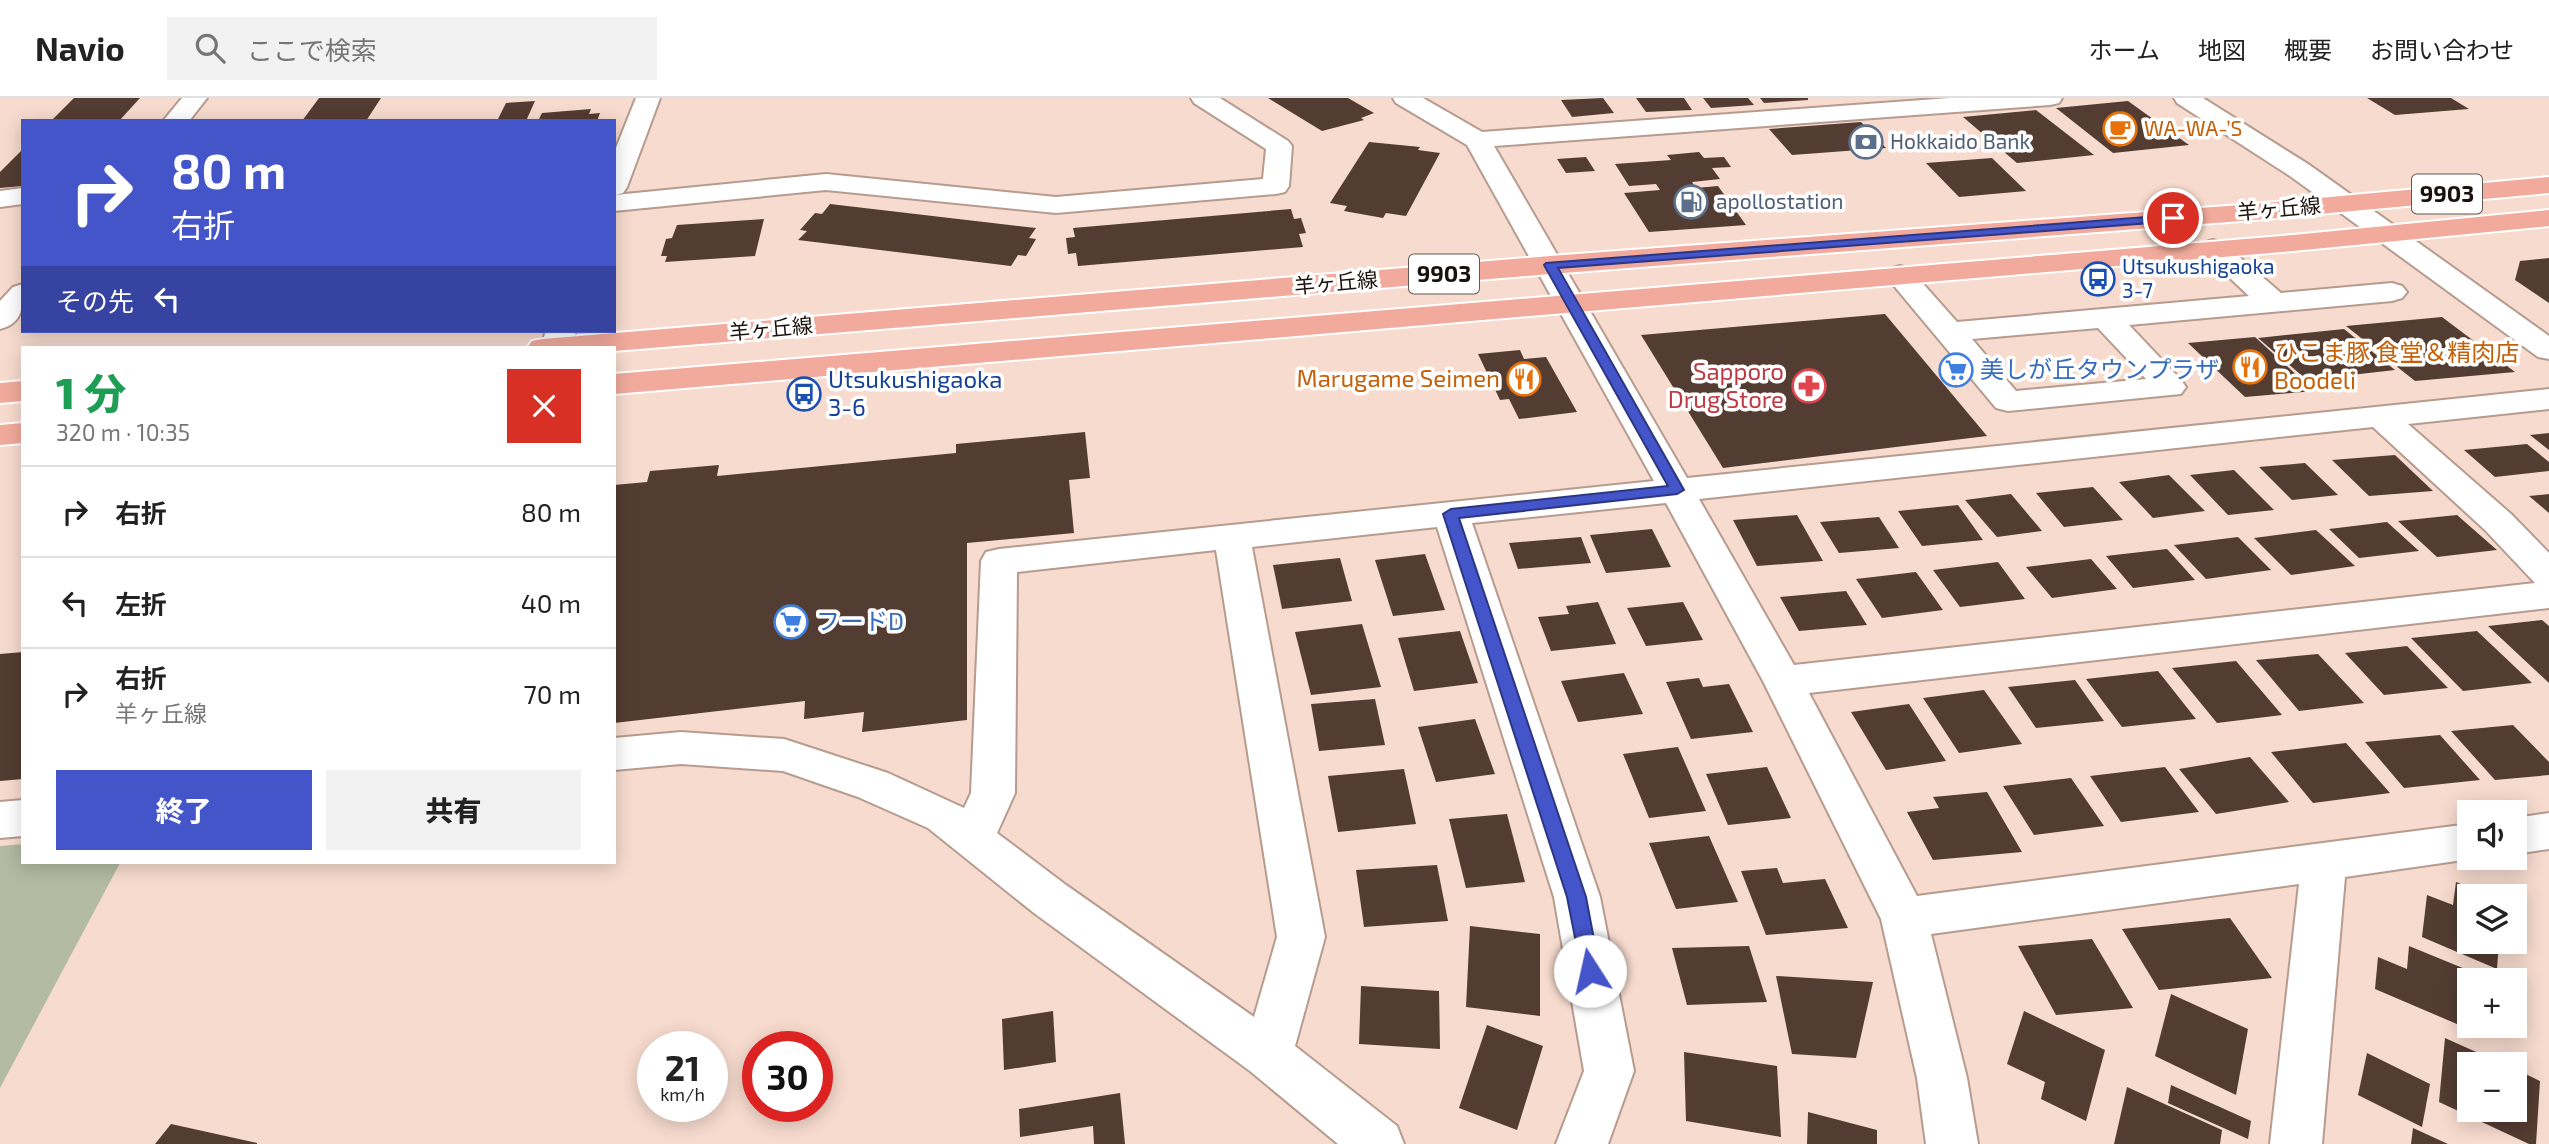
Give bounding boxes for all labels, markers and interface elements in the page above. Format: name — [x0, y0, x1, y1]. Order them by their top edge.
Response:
search box — [167, 17, 657, 80]
text: Navio — [35, 28, 125, 68]
icon: search — [191, 29, 229, 67]
text: ここで検索 — [247, 34, 377, 65]
text: ホーム — [2089, 35, 2160, 64]
text: 地図 — [2198, 35, 2246, 64]
text: 概要 — [2284, 35, 2332, 64]
text: お問い合わせ — [2370, 35, 2514, 64]
cafe icon: WA-WA-’S — [2101, 110, 2139, 148]
place label: WA-WA-’S — [2144, 115, 2242, 140]
bank icon: Hokkaido Bank — [1847, 123, 1885, 161]
place label: Hokkaido Bank — [1890, 128, 2030, 153]
text: 80 m — [171, 140, 286, 199]
icon: right — [56, 147, 147, 238]
road number: 9903 — [2412, 174, 2482, 214]
fuel station icon: apollostation — [1672, 183, 1710, 221]
place label: apollostation — [1716, 188, 1844, 213]
pin — [2143, 188, 2203, 248]
street label: 羊ヶ丘線 — [2236, 191, 2322, 224]
icon: arrive — [2154, 199, 2192, 237]
text: 右折 — [171, 205, 235, 243]
place label: Utsukushigaoka 3-7 — [2122, 253, 2275, 302]
road number: 9903 — [1409, 254, 1479, 294]
bus stop icon: Utsukushigaoka 3-7 — [2079, 260, 2117, 298]
street label: 羊ヶ丘線 — [1293, 265, 1379, 298]
icon: left — [148, 280, 186, 318]
text: その先 — [56, 285, 134, 316]
street label: 羊ヶ丘線 — [728, 311, 814, 344]
place label: ひこま豚 食堂＆精肉店 Boodeli — [2274, 337, 2519, 394]
restaurant icon: ひこま豚 食堂＆精肉店 Boodeli — [2231, 348, 2269, 386]
supermarket icon: 美しが丘タウンプラザ — [1937, 351, 1975, 389]
place label: 美しが丘タウンプラザ — [1980, 354, 2219, 383]
place label: Sapporo Drug Store — [1668, 356, 1784, 413]
restaurant icon: Marugame Seimen — [1505, 360, 1543, 398]
place label: Marugame Seimen — [1297, 363, 1500, 392]
place label: Utsukushigaoka 3-6 — [828, 364, 1002, 421]
text: 1 分 — [56, 367, 126, 417]
pharmacy icon: Sapporo Drug Store — [1790, 367, 1828, 405]
button: close — [507, 369, 581, 443]
bus stop icon: Utsukushigaoka 3-6 — [785, 375, 823, 413]
text: 320 m · 10:35 — [56, 418, 190, 446]
icon: right — [56, 493, 94, 531]
text: 80 m — [521, 496, 581, 527]
text: 右折 — [115, 497, 167, 528]
icon: left — [56, 584, 94, 622]
text: 40 m — [521, 587, 581, 618]
text: 左折 — [115, 588, 167, 619]
supermarket icon: フードD — [772, 603, 810, 641]
place label: フードD — [816, 606, 904, 635]
text: 右折 — [115, 662, 167, 693]
icon: right — [56, 675, 94, 713]
text: 70 m — [523, 678, 581, 709]
text: 羊ヶ丘線 — [115, 699, 207, 727]
button: 終了 — [56, 770, 312, 850]
button: 共有 — [326, 770, 581, 850]
map controls — [2457, 800, 2527, 1122]
button: sound — [2457, 800, 2527, 870]
button: layers — [2457, 884, 2527, 954]
position arrow — [1553, 934, 1627, 1008]
button: + — [2457, 968, 2527, 1038]
speed limit sign: 30 — [742, 1031, 833, 1122]
text: 21 — [665, 1046, 700, 1088]
button: − — [2457, 1052, 2527, 1122]
text: km/h — [660, 1083, 705, 1105]

